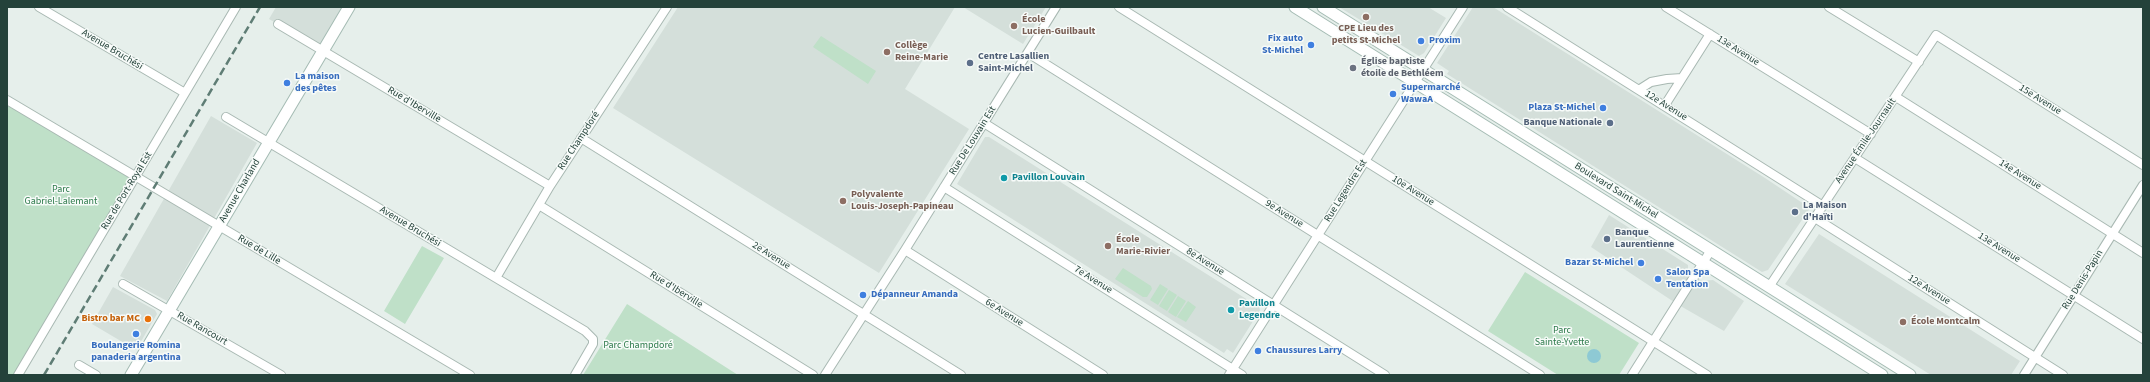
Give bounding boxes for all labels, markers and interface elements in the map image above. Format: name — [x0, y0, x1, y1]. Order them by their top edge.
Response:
marker: CPE Lieu des petits St-Michel — [1361, 12, 1371, 22]
place label: École Lucien-Guilbault — [1022, 14, 1095, 38]
marker: École Lucien-Guilbault — [1009, 21, 1019, 31]
place label: CPE Lieu des petits St-Michel — [1332, 23, 1400, 46]
street label: Avenue Bruchési — [79, 27, 145, 73]
place label: Fix auto St-Michel — [1262, 33, 1303, 56]
street label: 13e Avenue — [1715, 33, 1761, 69]
place label: Proxim — [1429, 35, 1461, 47]
marker: Proxim — [1416, 36, 1426, 46]
place label: Collège Reine-Marie — [895, 40, 948, 64]
marker: Fix auto St-Michel — [1306, 40, 1316, 50]
marker: Collège Reine-Marie — [882, 47, 892, 57]
place label: Centre Lasallien Saint-Michel — [978, 51, 1049, 74]
place label: Église baptiste étoile de Bethléem — [1361, 56, 1443, 80]
marker: Centre Lasallien Saint-Michel — [965, 58, 975, 68]
marker: Église baptiste étoile de Bethléem — [1348, 63, 1358, 73]
place label: La maison des pêtes — [295, 71, 340, 94]
marker: La maison des pêtes — [282, 78, 292, 88]
place label: Supermarché WawaA — [1401, 82, 1460, 106]
street label: 15e Avenue — [2017, 82, 2063, 118]
street label: Rue d'Iberville — [385, 84, 443, 126]
street label: 12e Avenue — [1643, 88, 1689, 124]
marker: Supermarché WawaA — [1388, 89, 1398, 99]
street label: Avenue Émile-Journault — [1833, 96, 1899, 186]
place label: Plaza St-Michel — [1528, 102, 1595, 114]
marker: Plaza St-Michel — [1598, 103, 1608, 113]
street label: Rue De Louvain Est — [947, 104, 999, 178]
street label: Rue Champdoré — [556, 109, 602, 173]
place label: Banque Nationale — [1523, 117, 1602, 129]
marker: Banque Nationale — [1605, 118, 1615, 128]
street label: Rue de Port-Royal Est — [99, 150, 155, 232]
street label: Avenue Charland — [217, 157, 263, 225]
street label: Rue Legendre Est — [1322, 157, 1370, 225]
street label: 14e Avenue — [1997, 157, 2043, 193]
street label: Boulevard Saint-Michel — [1572, 160, 1660, 222]
place label: Pavillon Louvain — [1012, 172, 1085, 184]
marker: Pavillon Louvain — [999, 173, 1009, 183]
street label: 10e Avenue — [1390, 173, 1436, 209]
park label: Parc Gabriel-Lalemant — [25, 184, 97, 208]
place label: Polyvalente Louis-Joseph-Papineau — [851, 189, 954, 212]
marker: Polyvalente Louis-Joseph-Papineau — [838, 196, 848, 206]
street label: 9e Avenue — [1263, 198, 1305, 230]
place label: La Maison d'Haïti — [1803, 200, 1847, 224]
street label: Avenue Bruchési — [377, 204, 443, 250]
marker: La Maison d'Haïti — [1790, 207, 1800, 217]
place label: Banque Laurentienne — [1615, 227, 1674, 250]
street label: 13e Avenue — [1976, 230, 2022, 266]
street label: Rue de Lille — [235, 233, 283, 267]
place label: École Marie-Rivier — [1116, 234, 1170, 258]
marker: Banque Laurentienne — [1602, 234, 1612, 244]
street label: 2e Avenue — [750, 240, 792, 272]
marker: École Marie-Rivier — [1103, 241, 1113, 251]
street label: 8e Avenue — [1184, 246, 1226, 278]
street label: Rue Denis-Papin — [2060, 248, 2106, 312]
place label: Bazar St-Michel — [1565, 257, 1633, 269]
marker: Bazar St-Michel — [1636, 258, 1646, 268]
street label: 7e Avenue — [1072, 264, 1114, 296]
place label: Salon Spa Tentation — [1666, 267, 1709, 290]
street label: Rue d'Iberville — [647, 269, 705, 311]
street label: 12e Avenue — [1906, 272, 1952, 308]
marker: Salon Spa Tentation — [1653, 274, 1663, 284]
place label: Dépanneur Amanda — [871, 289, 958, 301]
marker: Dépanneur Amanda — [858, 290, 868, 300]
street label: 6e Avenue — [983, 297, 1025, 329]
place label: Pavillon Legendre — [1239, 298, 1280, 322]
marker: Pavillon Legendre — [1226, 305, 1236, 315]
street label: Rue Rancourt — [175, 310, 229, 348]
place label: Bistro bar MC — [81, 313, 140, 325]
marker: Bistro bar MC — [143, 314, 153, 324]
place label: École Montcalm — [1911, 316, 1980, 328]
marker: École Montcalm — [1898, 317, 1908, 327]
park label: Parc Sainte-Yvette — [1535, 325, 1589, 348]
marker: Boulangerie Romina panaderia argentina — [131, 329, 141, 339]
place label: Boulangerie Romina panaderia argentina — [91, 340, 181, 364]
park label: Parc Champdoré — [603, 340, 673, 352]
place label: Chaussures Larry — [1266, 345, 1342, 357]
marker: Chaussures Larry — [1253, 346, 1263, 356]

